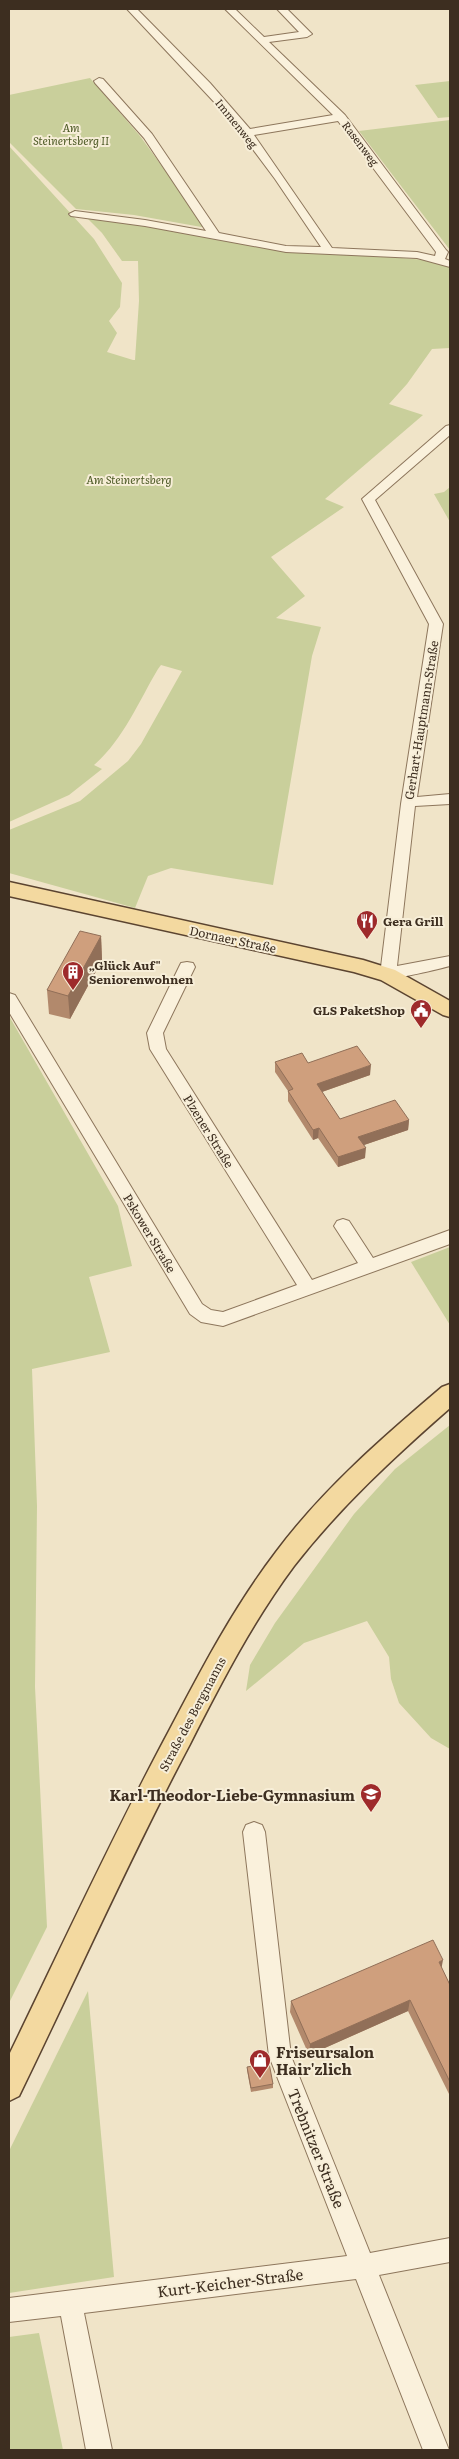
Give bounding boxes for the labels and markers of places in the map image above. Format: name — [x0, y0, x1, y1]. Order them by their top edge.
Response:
restaurant icon: Gera Grill — [355, 909, 379, 940]
place label: Gera Grill — [383, 912, 444, 930]
place label: „Glück Auf" Seniorenwohnen — [89, 956, 194, 988]
building icon: „Glück Auf" Seniorenwohnen — [61, 960, 85, 991]
public building icon: GLS PaketShop — [409, 998, 433, 1029]
place label: GLS PaketShop — [313, 1001, 405, 1019]
school or university icon: Karl-Theodor-Liebe-Gymnasium — [359, 1782, 383, 1813]
place label: Karl-Theodor-Liebe-Gymnasium — [109, 1783, 355, 1806]
place label: Friseursalon Hair'zlich — [276, 2040, 375, 2080]
shop icon: Friseursalon Hair'zlich — [248, 2048, 272, 2079]

